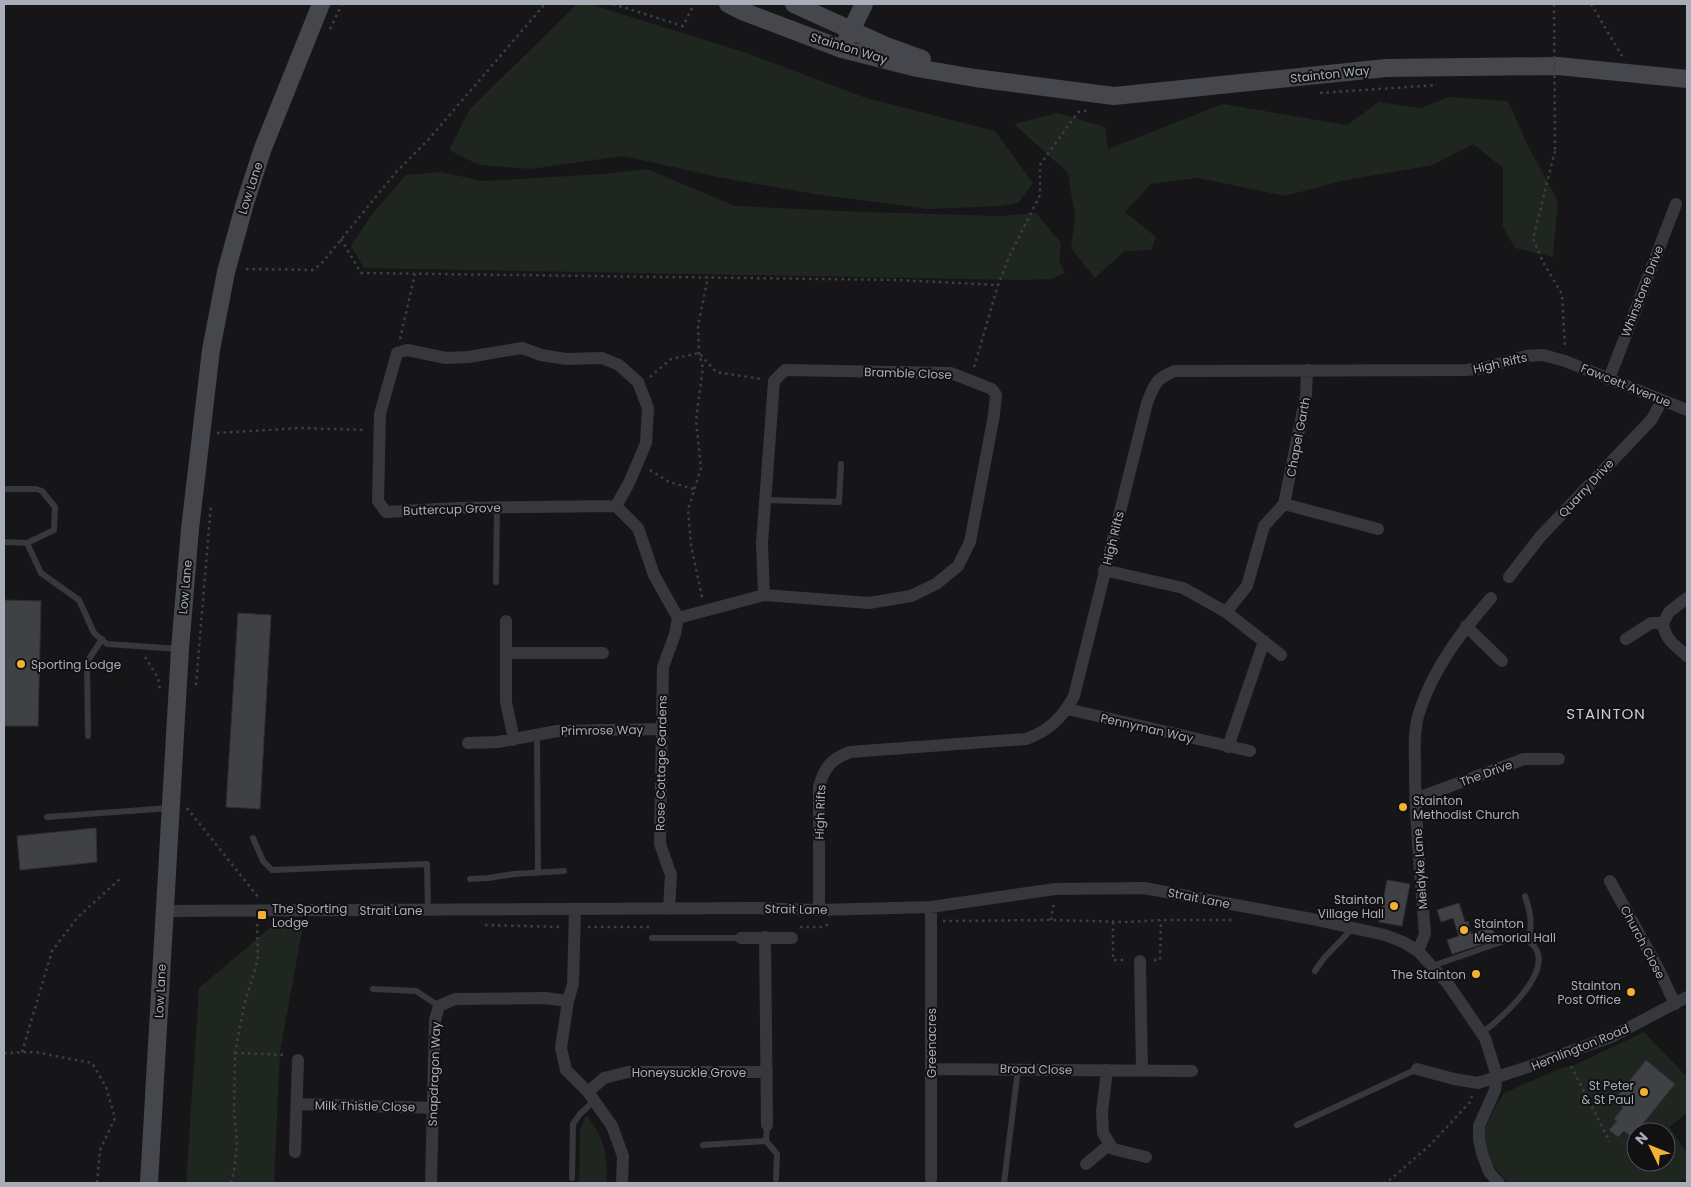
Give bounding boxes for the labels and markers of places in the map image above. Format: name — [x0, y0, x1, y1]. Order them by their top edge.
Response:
place label: Sporting Lodge — [31, 656, 121, 673]
marker: Sporting Lodge — [15, 658, 27, 670]
place label: Stainton Methodist Church — [1413, 792, 1519, 823]
marker: Stainton Methodist Church — [1397, 801, 1409, 813]
place label: Stainton Village Hall — [1318, 891, 1384, 922]
place label: The Sporting Lodge — [272, 900, 347, 931]
marker: Stainton Village Hall — [1388, 900, 1400, 912]
marker: The Sporting Lodge — [256, 909, 268, 921]
place label: Stainton Memorial Hall — [1474, 915, 1556, 946]
marker: Stainton Memorial Hall — [1458, 924, 1470, 936]
place label: The Stainton — [1391, 966, 1466, 983]
marker: The Stainton — [1470, 968, 1482, 980]
place label: Stainton Post Office — [1558, 977, 1621, 1008]
marker: Stainton Post Office — [1625, 986, 1637, 998]
place label: St Peter & St Paul — [1582, 1077, 1635, 1108]
marker: St Peter & St Paul — [1638, 1086, 1650, 1098]

